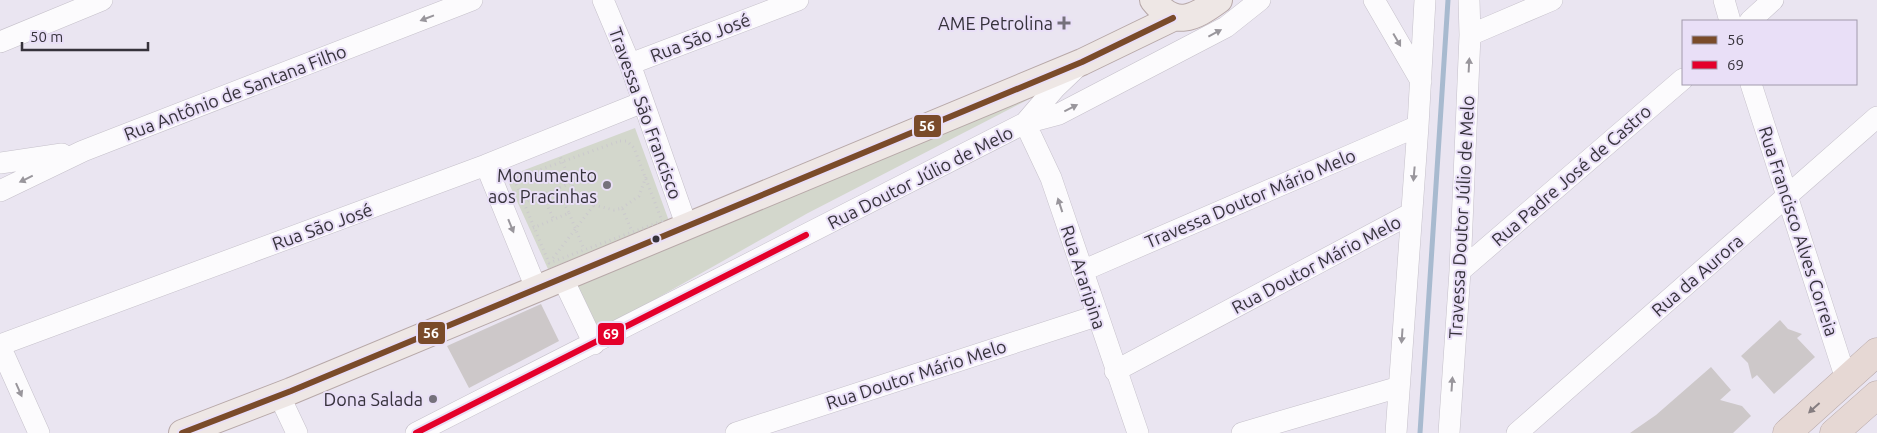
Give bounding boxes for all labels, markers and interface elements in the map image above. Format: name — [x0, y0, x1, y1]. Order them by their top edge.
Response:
street label: Rua São José — [647, 9, 753, 65]
place label: AME Petrolina — [938, 13, 1053, 33]
one-way arrow — [420, 14, 434, 22]
marker: AME Petrolina — [1057, 16, 1071, 30]
scale bar — [22, 20, 149, 52]
legend — [1682, 20, 1857, 85]
street label: Travessa São Francisco — [606, 24, 686, 202]
text: 50 m — [30, 28, 63, 45]
one-way arrow — [1208, 29, 1223, 37]
text: 56 — [1727, 31, 1744, 48]
one-way arrow — [1393, 34, 1402, 47]
street label: Rua Antônio de Santana Filho — [121, 40, 349, 144]
text: 69 — [1727, 56, 1744, 73]
one-way arrow — [1465, 57, 1473, 73]
street label: Travessa Doutor Júlio de Melo — [1445, 95, 1477, 339]
street label: Rua Padre José de Castro — [1487, 100, 1655, 250]
one-way arrow — [1064, 104, 1078, 112]
line badge: 56 — [913, 114, 942, 138]
text: 56 — [919, 118, 935, 134]
street label: Rua Doutor Júlio de Melo — [824, 122, 1016, 232]
street label: Rua Francisco Alves Correia — [1756, 123, 1842, 339]
street label: Travessa Doutor Mário Melo — [1142, 145, 1358, 251]
place label: Monumento aos Pracinhas — [488, 165, 597, 206]
one-way arrow — [1410, 167, 1418, 183]
one-way arrow — [18, 175, 33, 183]
marker: Monumento aos Pracinhas — [601, 179, 613, 191]
one-way arrow — [1055, 197, 1063, 212]
street label: Rua São José — [269, 199, 375, 253]
street label: Rua Doutor Mário Melo — [1228, 211, 1404, 317]
one-way arrow — [507, 219, 515, 234]
street label: Rua Araripina — [1058, 222, 1110, 332]
street label: Rua da Aurora — [1647, 230, 1747, 320]
unlabelled marker — [651, 234, 661, 244]
line badge: 56 — [417, 321, 446, 345]
line badge: 69 — [597, 322, 625, 346]
text: 56 — [423, 325, 439, 341]
text: 69 — [603, 326, 619, 342]
one-way arrow — [1398, 329, 1406, 345]
street label: Rua Doutor Mário Melo — [823, 335, 1009, 413]
one-way arrow — [1449, 376, 1457, 392]
one-way arrow — [16, 383, 24, 397]
place label: Dona Salada — [324, 389, 423, 409]
marker: Dona Salada — [427, 393, 439, 405]
one-way arrow — [1809, 402, 1821, 414]

